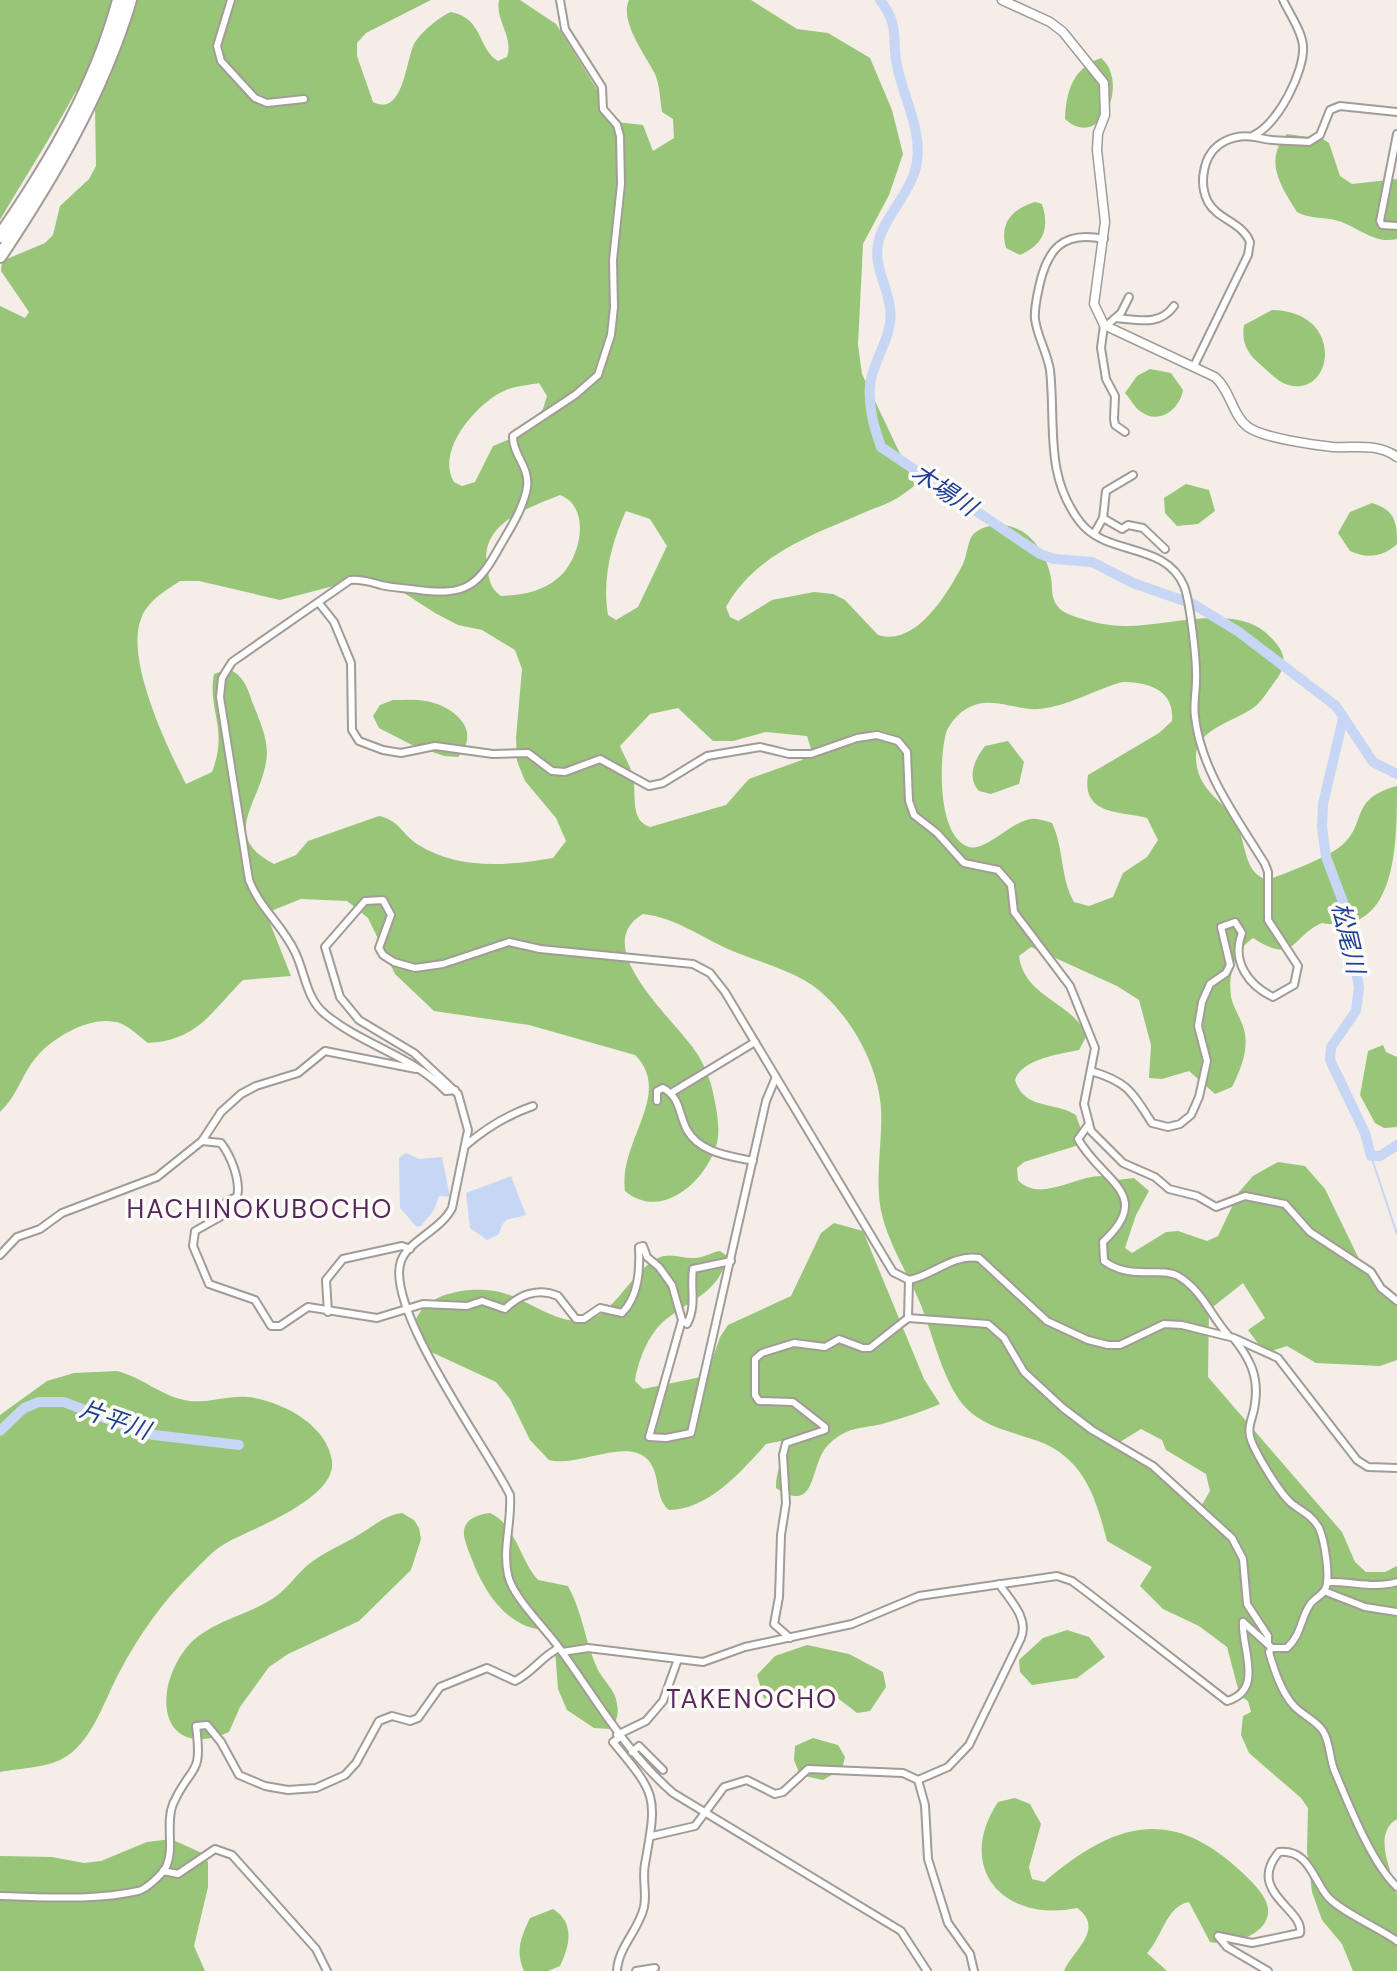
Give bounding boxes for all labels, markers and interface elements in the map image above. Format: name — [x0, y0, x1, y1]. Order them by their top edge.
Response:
water label: 木場川 — [906, 457, 985, 524]
water label: 松尾川 — [1325, 899, 1372, 979]
district label: HACHINOKUBOCHO — [127, 1192, 393, 1226]
water label: 片平川 — [76, 1393, 157, 1447]
district label: TAKENOCHO — [666, 1682, 838, 1716]

